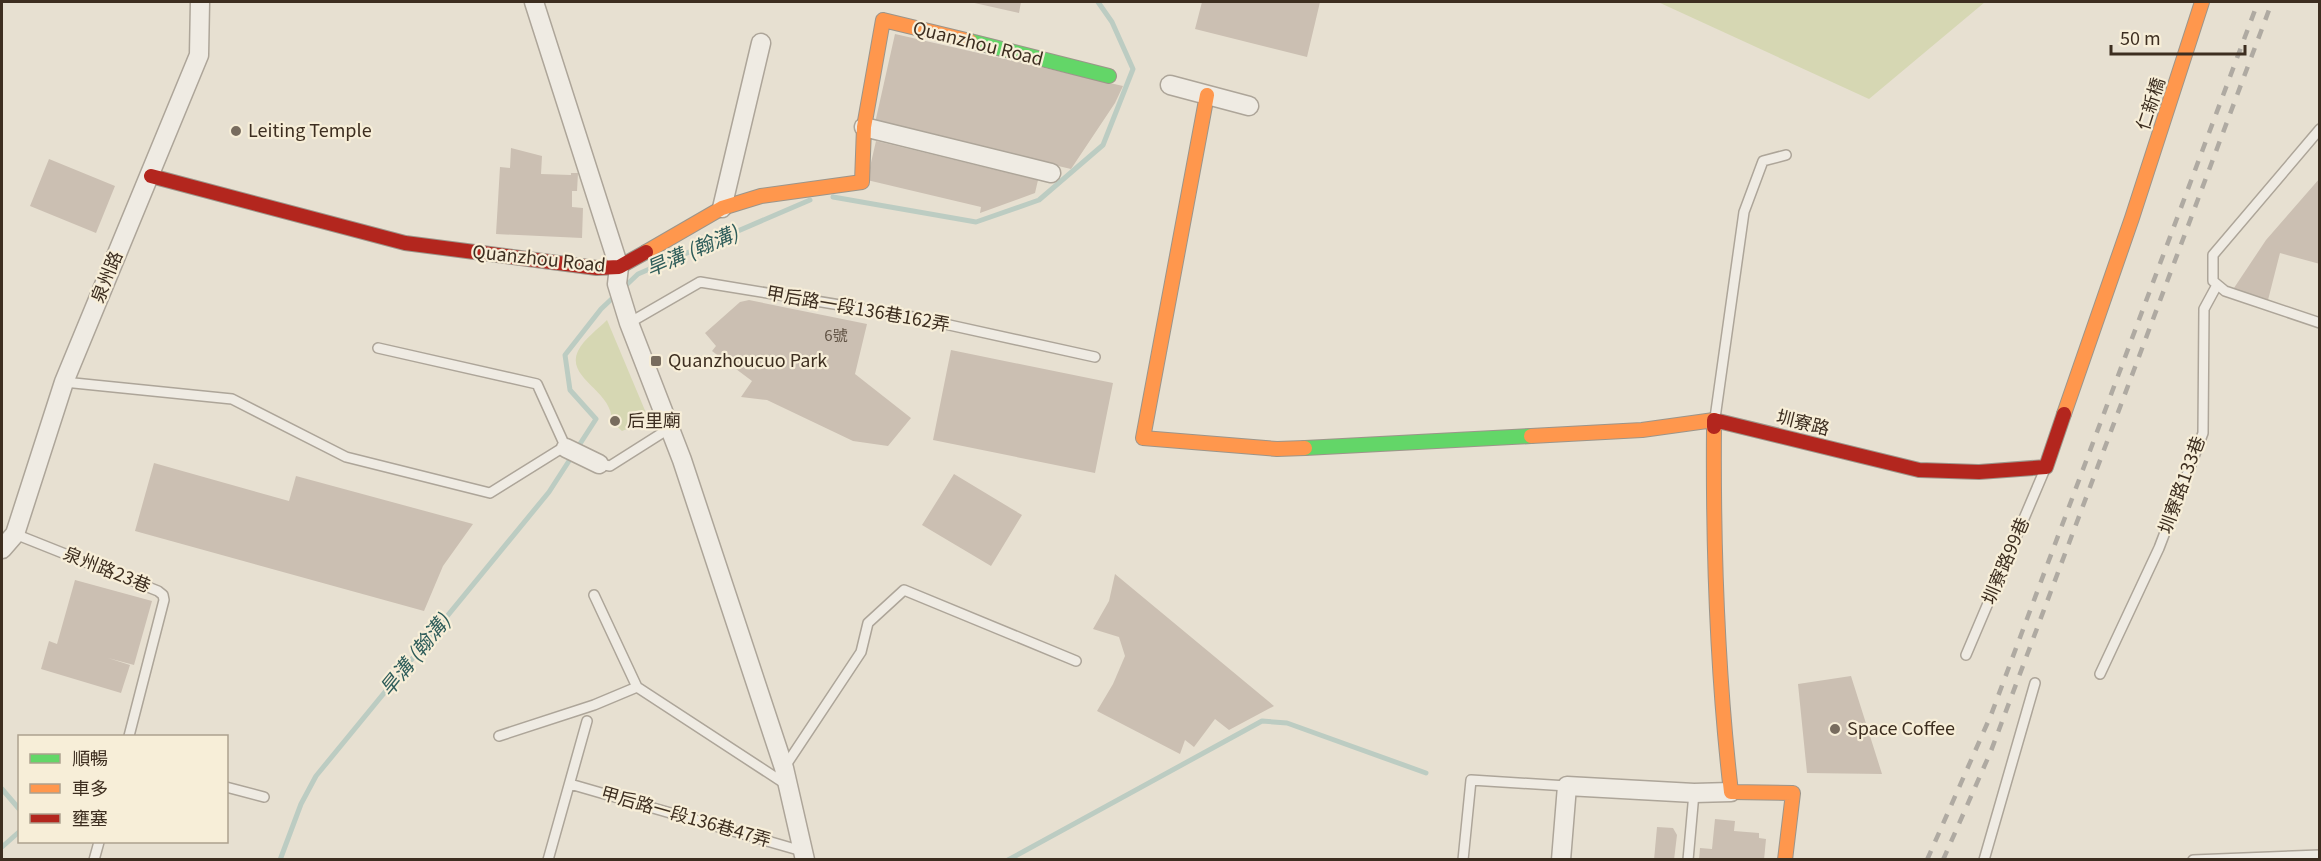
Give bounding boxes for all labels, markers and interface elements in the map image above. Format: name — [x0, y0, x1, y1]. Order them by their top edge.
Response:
street label: Quanzhou Road — [910, 13, 1047, 71]
scale bar — [2111, 18, 2244, 56]
text: 50 m — [2120, 24, 2161, 50]
street label: 仁新橋 — [2128, 74, 2170, 133]
place label: Leiting Temple — [248, 116, 372, 142]
marker: Leiting Temple — [229, 124, 243, 138]
water label: 旱溝 (翰溝) — [641, 217, 743, 282]
street label: Quanzhou Road — [471, 237, 607, 277]
street label: 泉州路 — [83, 246, 127, 306]
street label: 甲后路一段136巷162弄 — [765, 278, 952, 336]
house number: 6號 — [824, 324, 848, 345]
place label: Quanzhoucuo Park — [668, 346, 827, 372]
marker: Quanzhoucuo Park — [649, 354, 663, 368]
street label: 圳寮路 — [1774, 402, 1833, 440]
place label: 后里廟 — [627, 406, 681, 432]
marker: 后里廟 — [608, 414, 622, 428]
street label: 圳寮路133巷 — [2150, 432, 2210, 537]
street label: 圳寮路99巷 — [1974, 513, 2034, 608]
street label: 泉州路23巷 — [60, 539, 155, 597]
water label: 旱溝 (翰溝) — [372, 606, 457, 701]
place label: Space Coffee — [1847, 714, 1955, 740]
marker: Space Coffee — [1828, 722, 1842, 736]
legend — [18, 735, 228, 843]
text: 順暢 — [72, 744, 108, 770]
text: 車多 — [72, 774, 108, 800]
street label: 甲后路一段136巷47弄 — [598, 778, 775, 852]
text: 壅塞 — [72, 804, 108, 830]

